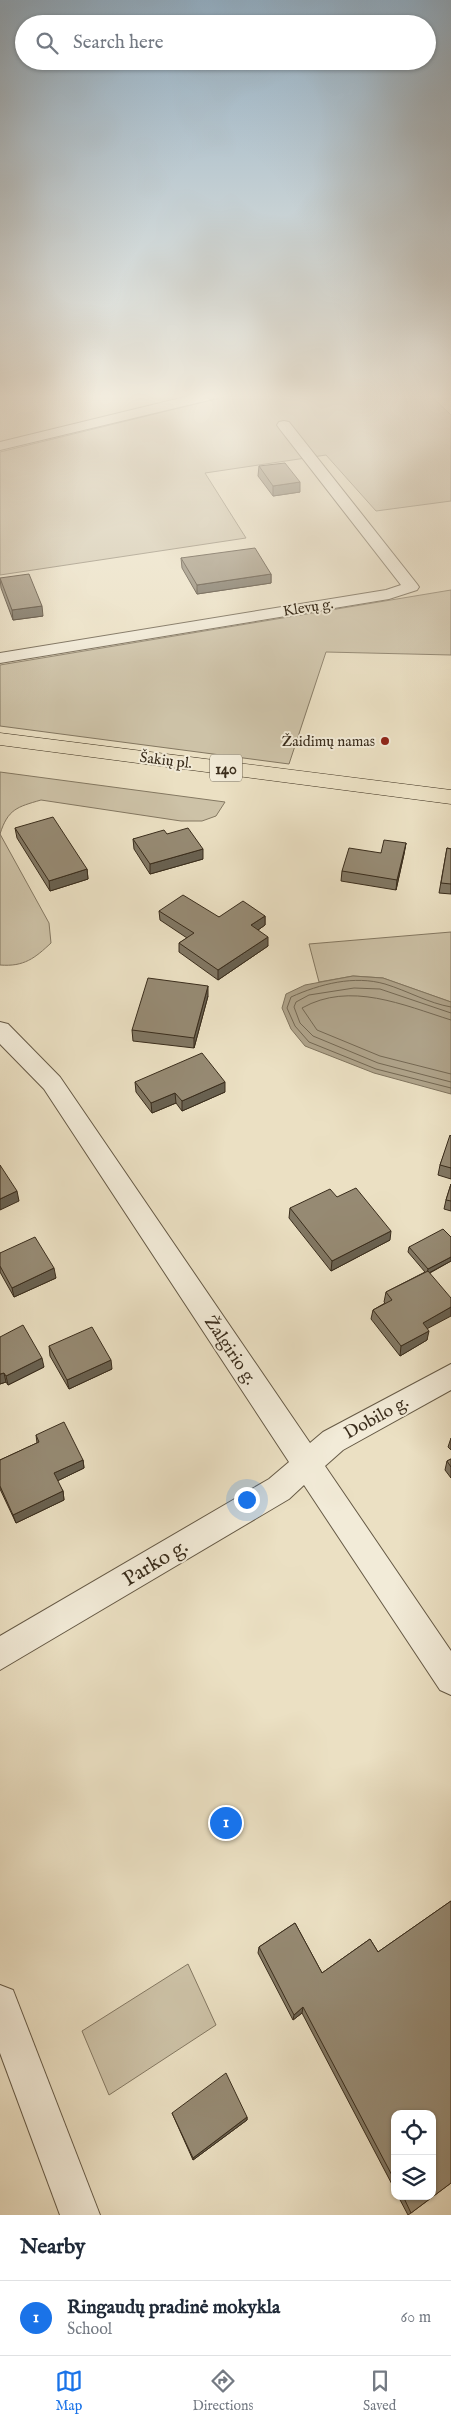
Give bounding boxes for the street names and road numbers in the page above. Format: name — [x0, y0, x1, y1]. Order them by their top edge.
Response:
street label: Klevų g. — [282, 594, 335, 621]
street label: Šakių pl. — [139, 748, 193, 773]
road number: 140 — [210, 754, 242, 781]
street label: Žalgirio g. — [198, 1311, 262, 1390]
street label: Dobilo g. — [340, 1391, 413, 1445]
street label: Parko g. — [118, 1533, 193, 1593]

